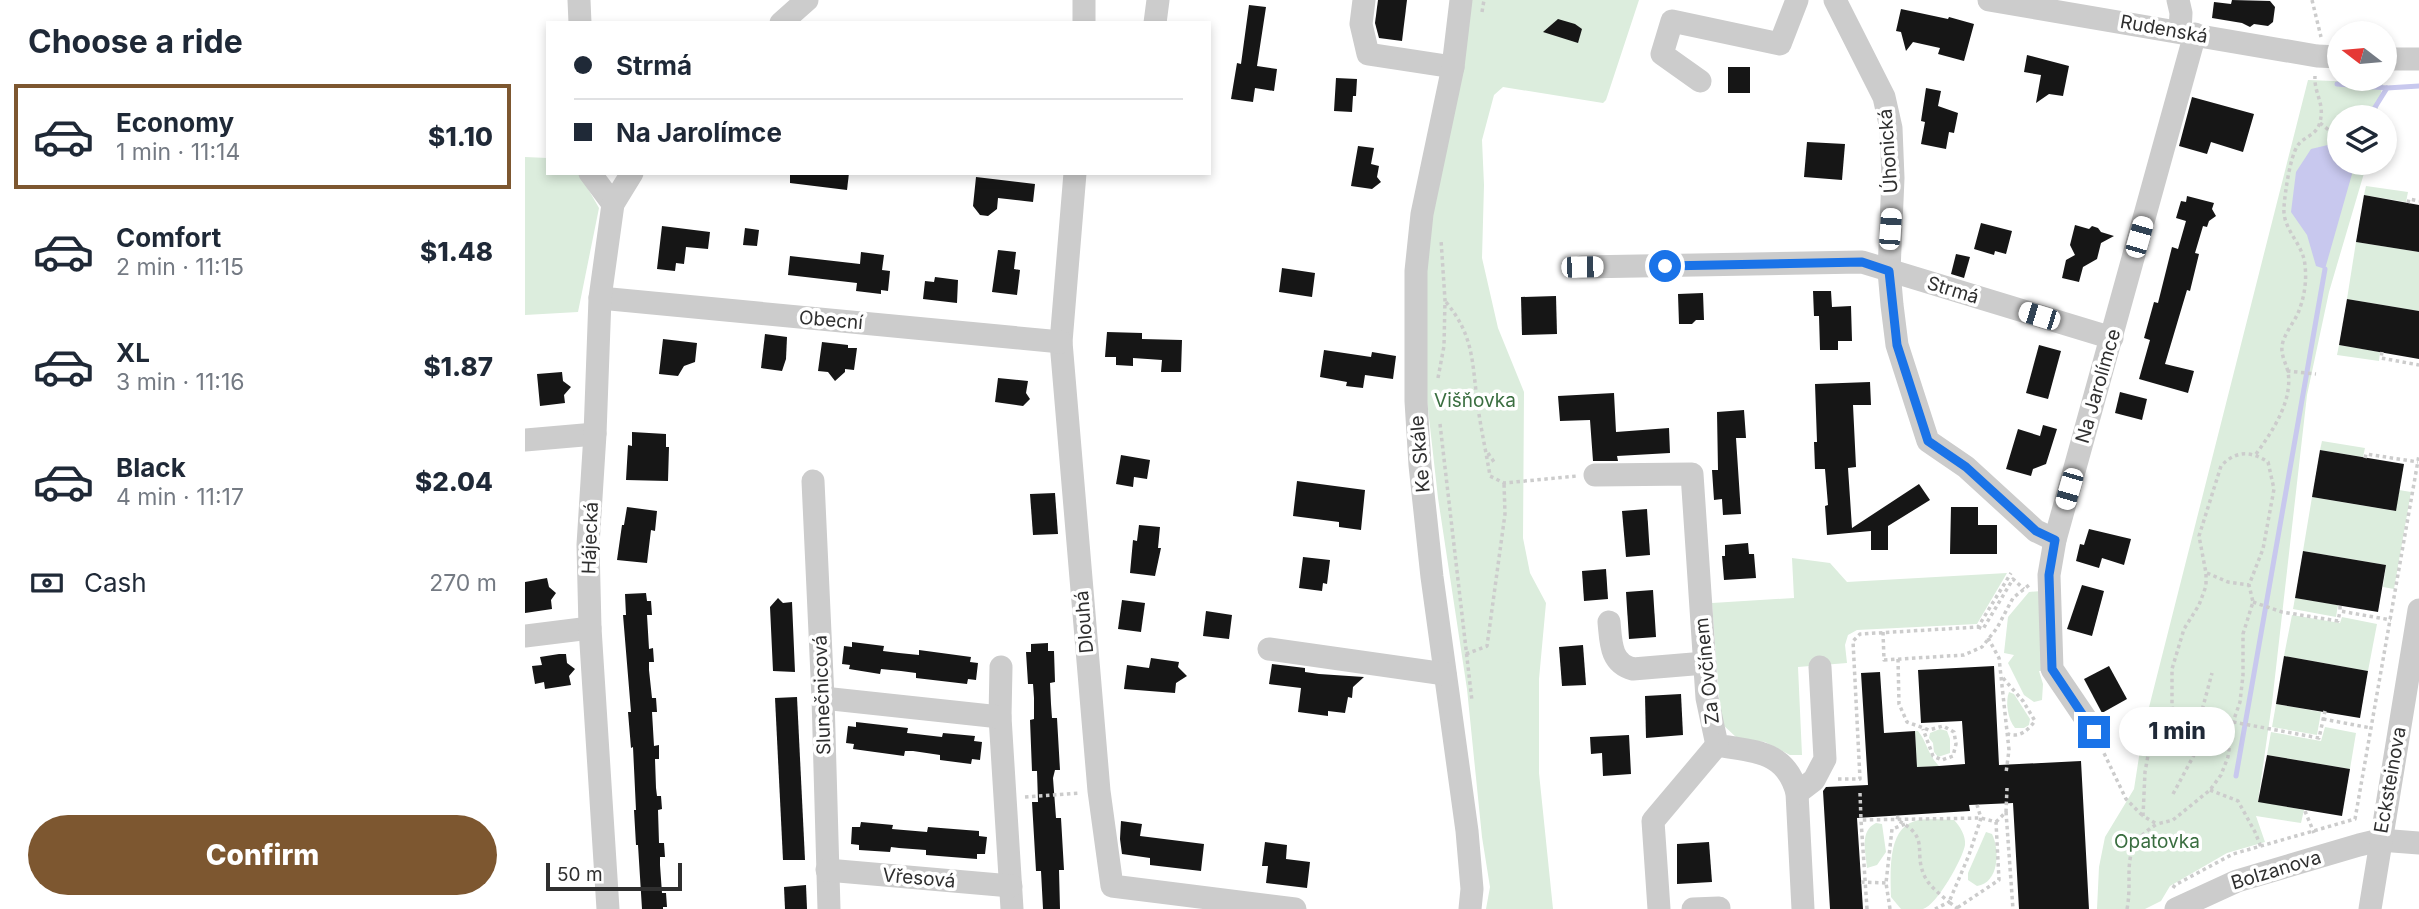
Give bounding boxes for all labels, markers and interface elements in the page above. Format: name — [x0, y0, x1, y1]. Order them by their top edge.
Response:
street label: Rudenská — [2118, 10, 2210, 48]
north arrow — [2327, 21, 2397, 91]
map controls — [2327, 21, 2397, 175]
text: Choose a ride — [28, 22, 243, 61]
text: Strmá — [616, 50, 692, 81]
icon: car — [32, 105, 95, 168]
button: layers — [2327, 105, 2397, 175]
text: Economy — [116, 107, 234, 138]
street label: Úhonická — [1873, 108, 1902, 194]
text: Na Jarolímce — [616, 117, 782, 148]
text: $1.10 — [428, 121, 493, 152]
text: 1 min · 11:14 — [116, 138, 240, 166]
car — [1879, 207, 1902, 251]
car — [2124, 214, 2155, 260]
icon: car — [32, 220, 95, 283]
text: Comfort — [116, 222, 221, 253]
text: $1.48 — [420, 236, 493, 267]
route start — [1649, 250, 1681, 282]
text: 2 min · 11:15 — [116, 253, 244, 281]
car — [1561, 256, 1604, 278]
street label: Strmá — [1924, 271, 1982, 309]
car — [2016, 300, 2063, 332]
street label: Obecní — [798, 306, 864, 334]
street label: Na Jarolímce — [2071, 326, 2125, 446]
icon: car — [32, 335, 95, 398]
text: XL — [116, 337, 150, 368]
text: $1.87 — [423, 351, 493, 382]
text: 3 min · 11:16 — [116, 368, 245, 396]
park label: Višňovka — [1434, 389, 1516, 412]
street label: Ke Skále — [1405, 414, 1435, 494]
icon: car — [32, 450, 95, 513]
text: Black — [116, 452, 186, 483]
text: $2.04 — [415, 466, 493, 497]
car — [2054, 466, 2085, 512]
text: 4 min · 11:17 — [116, 483, 244, 511]
street label: Hájecká — [577, 501, 603, 575]
icon: cash — [28, 564, 66, 602]
text: Cash — [84, 567, 147, 598]
text: 270 m — [429, 569, 497, 597]
street label: Dlouhá — [1070, 590, 1098, 654]
street label: Za Ovčínem — [1690, 616, 1724, 726]
street label: Slunečnicová — [808, 635, 836, 755]
callout: 1 min — [2119, 708, 2234, 756]
route end — [2078, 716, 2110, 748]
text: 1 min — [2148, 717, 2206, 745]
street label: Ecksteinova — [2369, 725, 2411, 835]
button: Confirm — [28, 815, 497, 895]
park label: Opatovka — [2114, 830, 2200, 853]
street label: Bolzanova — [2228, 845, 2324, 895]
scale bar — [546, 860, 683, 892]
text: 50 m — [557, 863, 603, 886]
street label: Vřesová — [881, 863, 957, 893]

